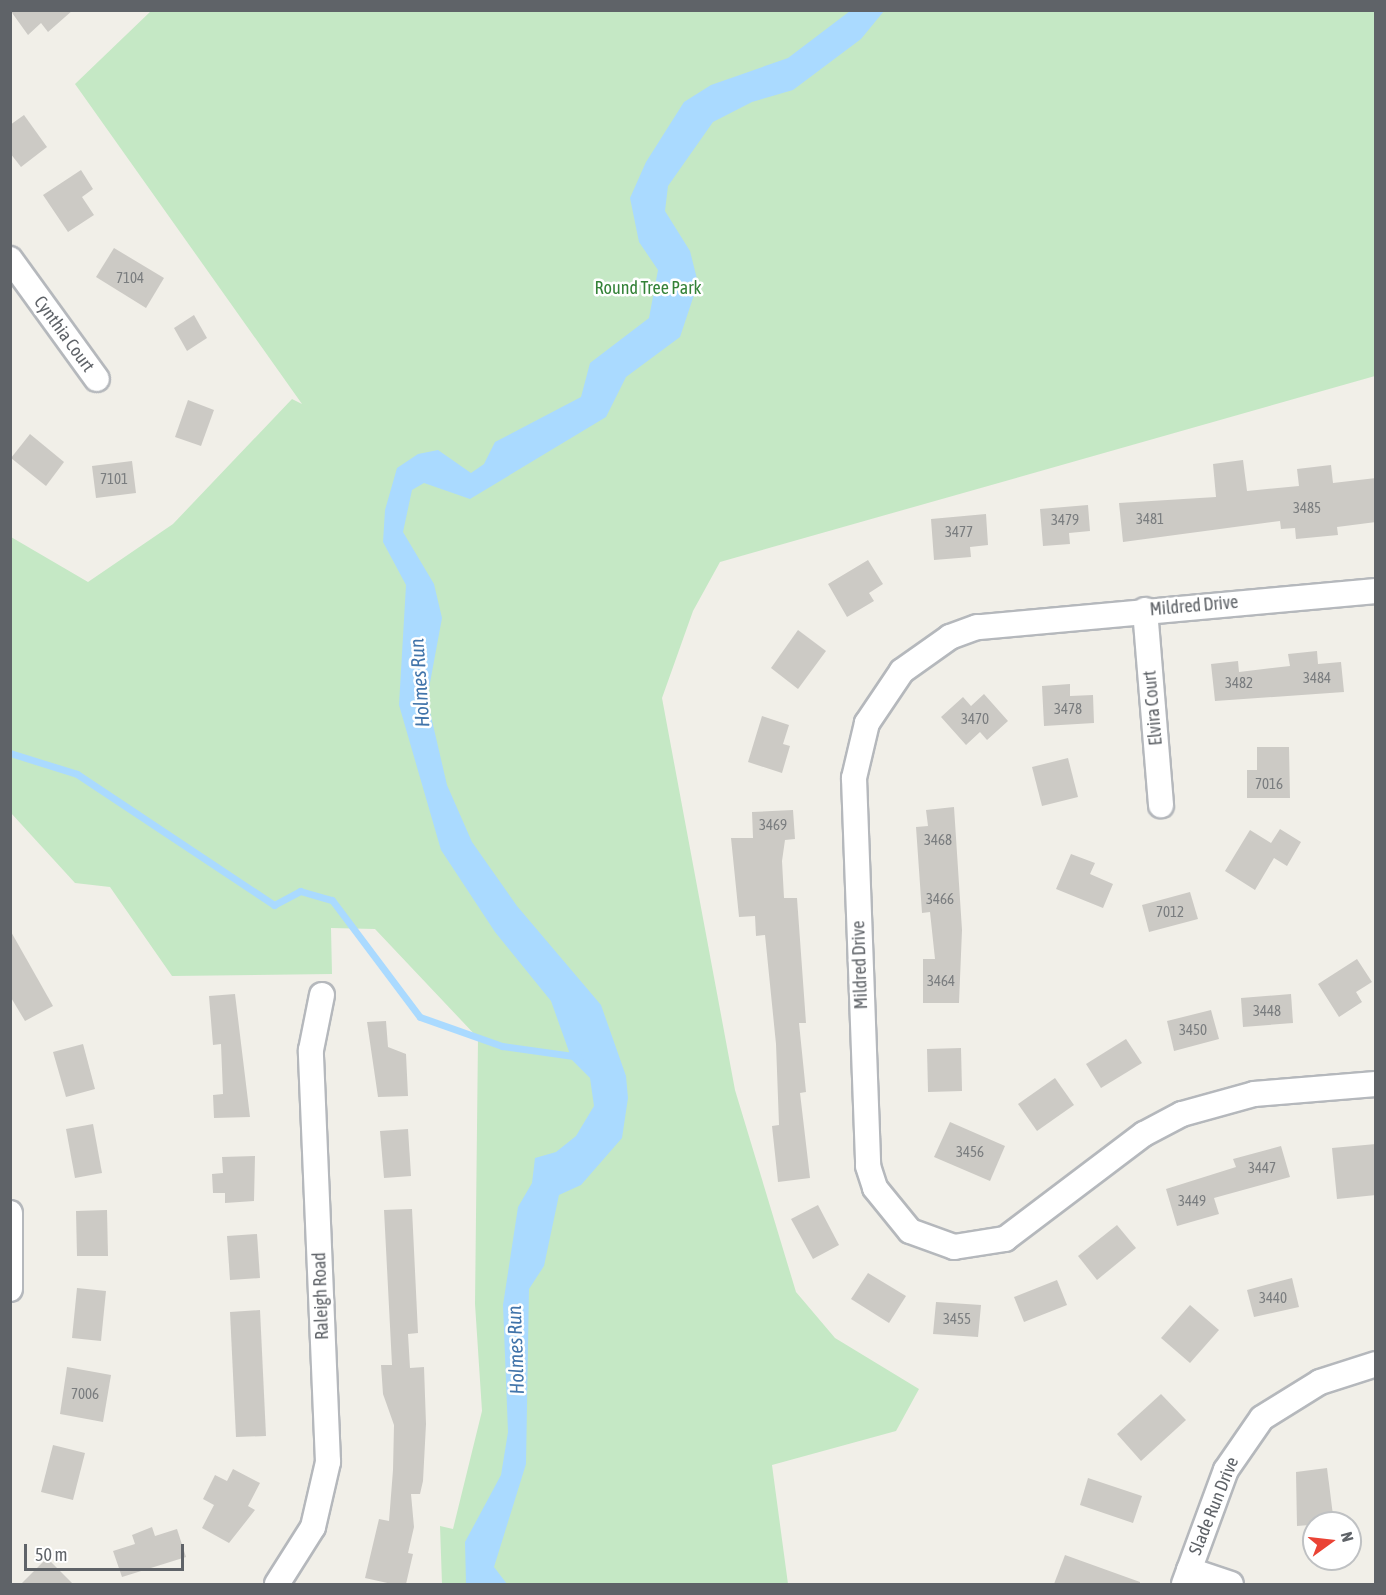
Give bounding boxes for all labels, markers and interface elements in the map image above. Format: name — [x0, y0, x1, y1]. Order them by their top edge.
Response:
house number: 7104 — [116, 269, 144, 287]
park label: Round Tree Park — [595, 277, 701, 299]
street label: Cynthia Court — [29, 292, 99, 376]
house number: 7101 — [100, 470, 128, 488]
house number: 3485 — [1293, 499, 1321, 517]
house number: 3481 — [1136, 510, 1164, 528]
house number: 3479 — [1051, 511, 1079, 529]
house number: 3477 — [945, 523, 973, 541]
street label: Mildred Drive — [1149, 591, 1239, 621]
water label: Holmes Run — [404, 638, 434, 728]
house number: 3484 — [1303, 669, 1331, 687]
street label: Elvira Court — [1139, 670, 1167, 746]
house number: 3482 — [1225, 674, 1253, 692]
house number: 3478 — [1054, 700, 1082, 718]
house number: 3470 — [961, 710, 989, 728]
house number: 7016 — [1255, 775, 1283, 793]
house number: 3469 — [759, 816, 787, 834]
house number: 3468 — [924, 831, 952, 849]
house number: 3466 — [926, 890, 954, 908]
house number: 7012 — [1156, 903, 1184, 921]
street label: Mildred Drive — [848, 920, 872, 1010]
house number: 3464 — [927, 972, 955, 990]
house number: 3448 — [1253, 1002, 1281, 1020]
house number: 3450 — [1179, 1021, 1207, 1039]
house number: 3456 — [956, 1143, 984, 1161]
house number: 3447 — [1248, 1159, 1276, 1177]
house number: 3449 — [1178, 1192, 1206, 1210]
street label: Raleigh Road — [309, 1252, 333, 1340]
house number: 3440 — [1259, 1289, 1287, 1307]
water label: Holmes Run — [501, 1305, 529, 1395]
house number: 3455 — [943, 1310, 971, 1328]
house number: 7006 — [71, 1385, 99, 1403]
street label: Slade Run Drive — [1185, 1454, 1243, 1558]
north arrow — [1302, 1511, 1362, 1571]
text: N — [1338, 1530, 1357, 1544]
scale bar — [27, 1532, 188, 1570]
text: 50 m — [35, 1544, 67, 1565]

